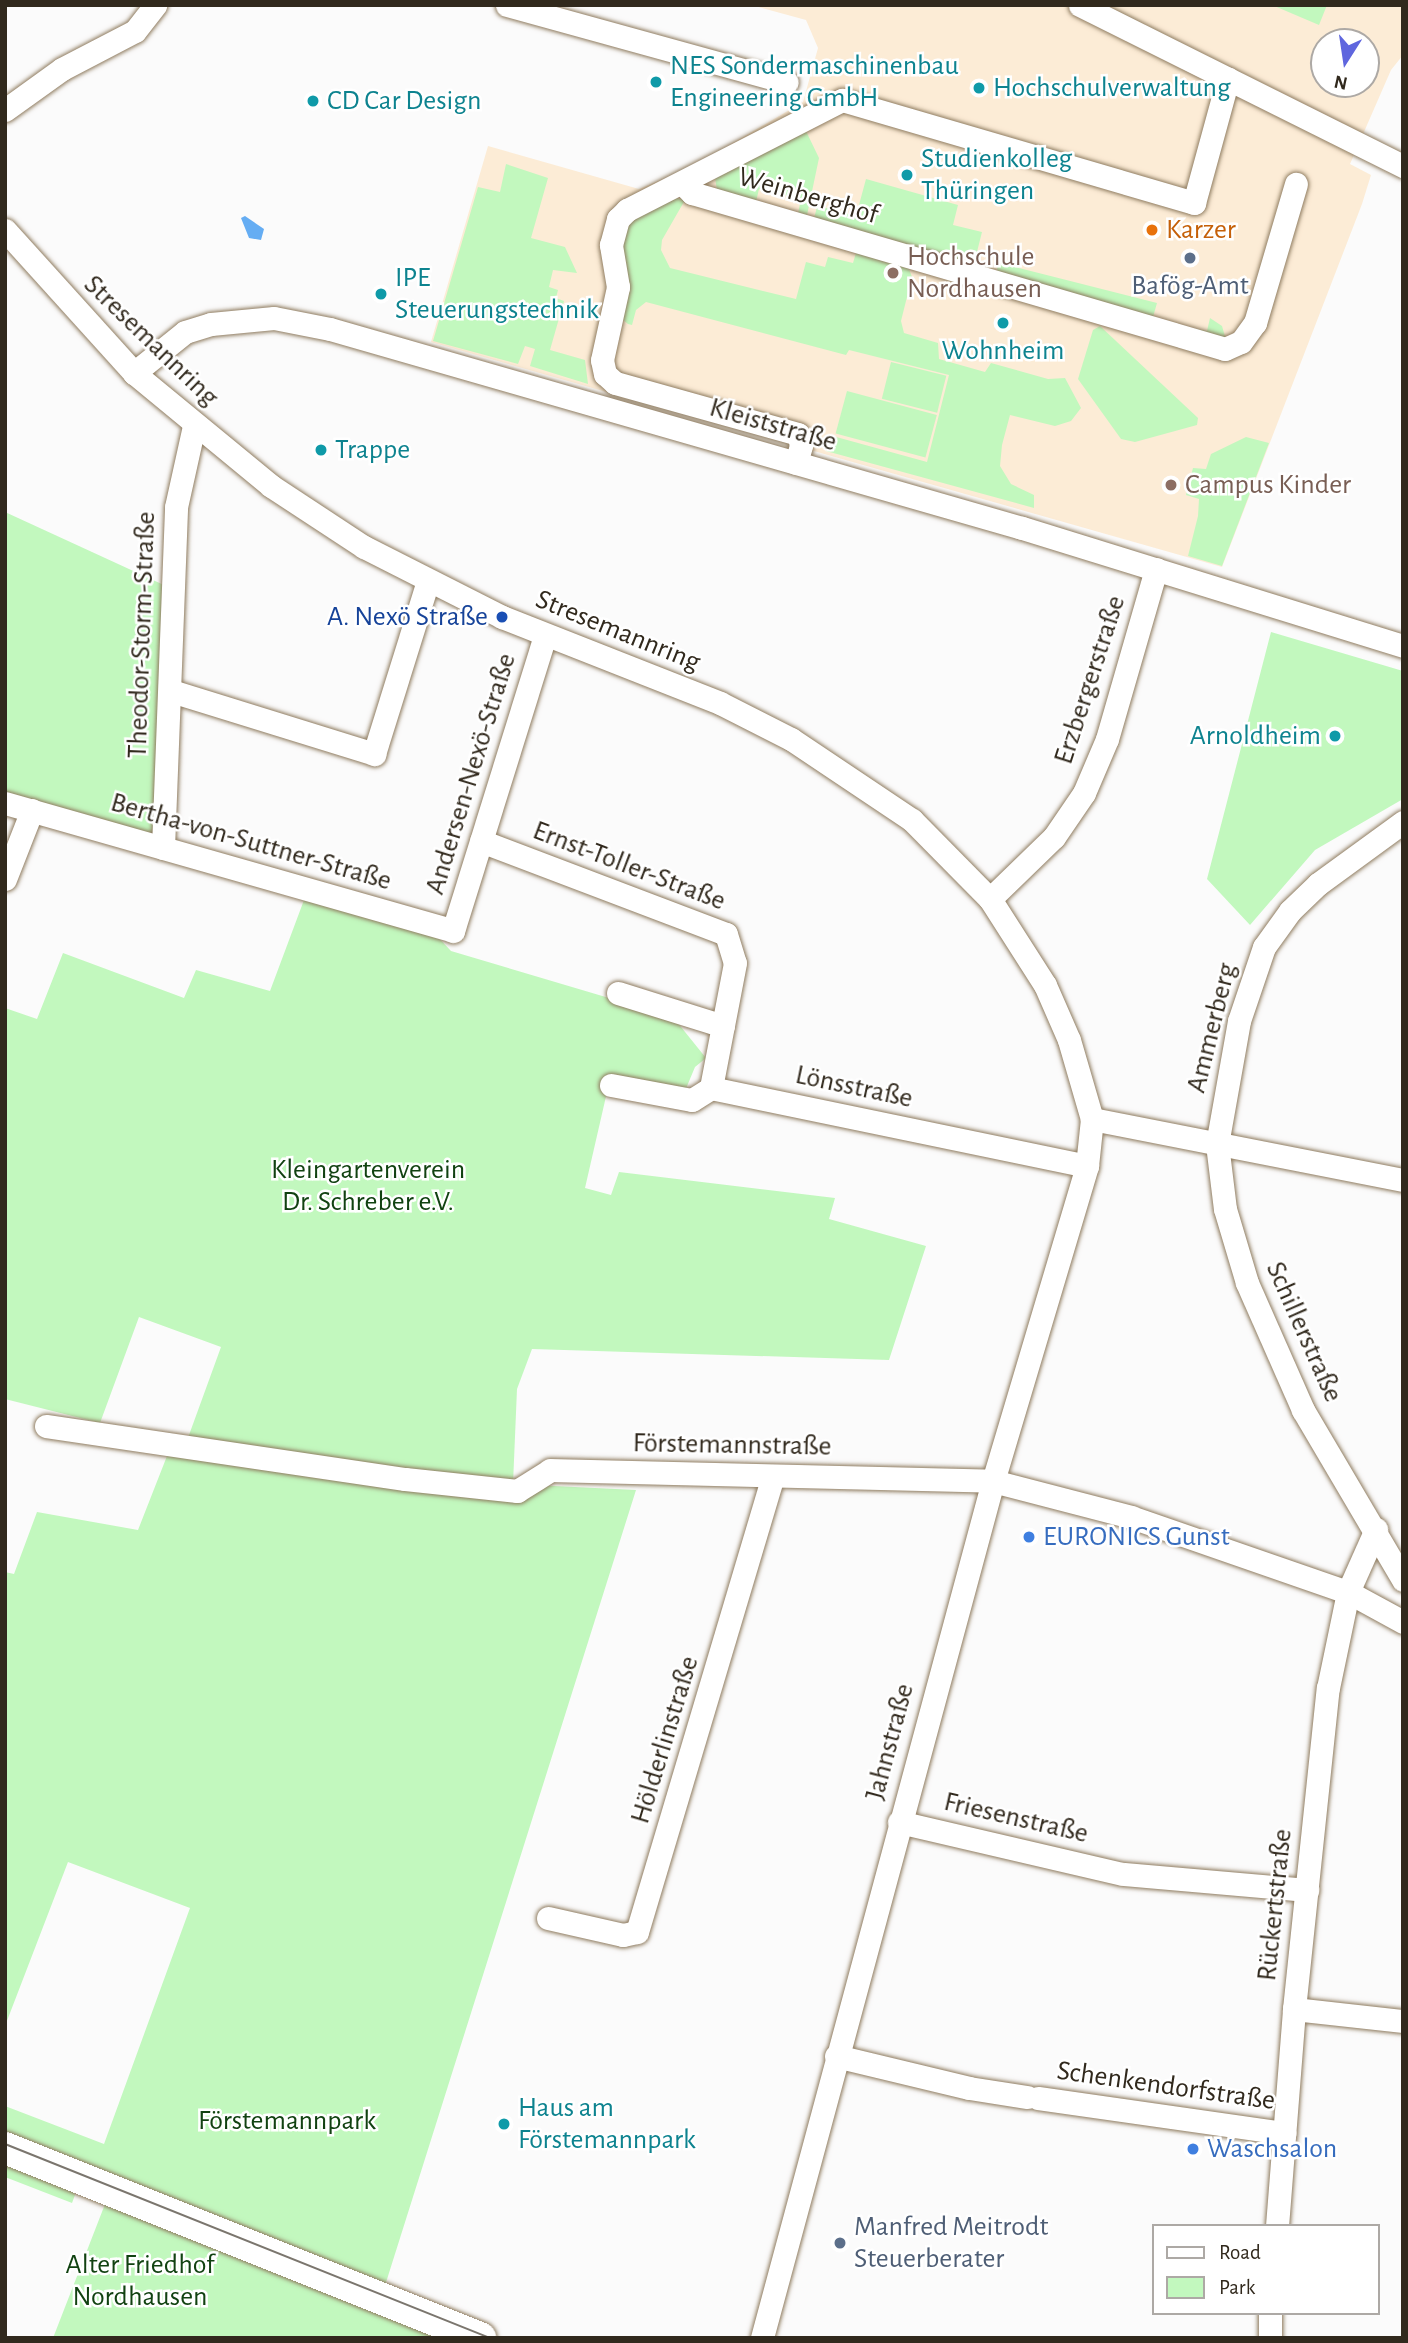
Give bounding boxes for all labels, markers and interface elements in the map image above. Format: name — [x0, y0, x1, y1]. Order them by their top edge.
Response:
north arrow — [1310, 28, 1380, 98]
place label: NES Sondermaschinenbau Engineering GmbH — [670, 49, 959, 115]
place label: Hochschulverwaltung — [993, 71, 1231, 105]
text: N — [1333, 71, 1349, 93]
marker: NES Sondermaschinenbau Engineering GmbH — [648, 74, 664, 90]
marker: Hochschulverwaltung — [971, 80, 987, 96]
place label: CD Car Design — [327, 84, 481, 118]
marker: CD Car Design — [305, 93, 321, 109]
place label: Studienkolleg Thüringen — [921, 142, 1072, 208]
street label: Weinberghof — [734, 160, 882, 232]
marker: Studienkolleg Thüringen — [899, 167, 915, 183]
place label: Karzer — [1166, 213, 1236, 247]
marker: Karzer — [1144, 222, 1160, 238]
place label: Hochschule Nordhausen — [907, 240, 1042, 306]
marker: Bafög-Amt — [1182, 250, 1198, 266]
place label: IPE Steuerungstechnik — [395, 261, 599, 327]
marker: Hochschule Nordhausen — [885, 265, 901, 281]
street label: Stresemannring — [77, 268, 225, 414]
place label: Bafög-Amt — [1131, 269, 1249, 303]
marker: IPE Steuerungstechnik — [373, 286, 389, 302]
marker: Wohnheim — [995, 315, 1011, 331]
place label: Wohnheim — [942, 334, 1064, 368]
street label: Kleiststraße — [706, 391, 840, 459]
place label: Trappe — [335, 433, 410, 467]
marker: Trappe — [313, 442, 329, 458]
place label: Campus Kinder — [1185, 468, 1351, 502]
marker: Campus Kinder — [1163, 477, 1179, 493]
street label: Theodor-Storm-Straße — [121, 511, 163, 759]
street label: Stresemannring — [531, 583, 705, 679]
street label: Erzbergerstraße — [1047, 592, 1133, 768]
place label: A. Nexö Straße — [327, 600, 488, 634]
marker: A. Nexö Straße — [494, 609, 510, 625]
street label: Andersen-Nexö-Straße — [418, 650, 524, 898]
place label: Arnoldheim — [1190, 719, 1321, 753]
marker: Arnoldheim — [1327, 728, 1343, 744]
street label: Bertha-von-Suttner-Straße — [107, 786, 395, 898]
street label: Ernst-Toller-Straße — [528, 814, 730, 918]
street label: Ammerberg — [1180, 960, 1244, 1096]
street label: Lönsstraße — [792, 1058, 916, 1116]
park label: Kleingartenverein Dr. Schreber e.V. — [271, 1153, 465, 1219]
street label: Schillerstraße — [1258, 1257, 1350, 1407]
street label: Förstemannstraße — [632, 1426, 832, 1464]
place label: EURONICS Gunst — [1043, 1520, 1230, 1554]
marker: EURONICS Gunst — [1021, 1529, 1037, 1545]
street label: Hölderlinstraße — [624, 1652, 706, 1828]
street label: Jahnstraße — [858, 1680, 922, 1804]
street label: Friesenstraße — [941, 1785, 1091, 1851]
street label: Rückertstraße — [1250, 1827, 1300, 1983]
street label: Schenkendorfstraße — [1055, 2054, 1277, 2118]
place label: Haus am Förstemannpark — [518, 2091, 696, 2157]
park label: Förstemannpark — [198, 2104, 376, 2138]
marker: Haus am Förstemannpark — [496, 2116, 512, 2132]
place label: Waschsalon — [1207, 2132, 1337, 2166]
marker: Waschsalon — [1185, 2141, 1201, 2157]
place label: Manfred Meitrodt Steuerberater — [854, 2210, 1049, 2276]
legend — [1152, 2224, 1380, 2315]
marker: Manfred Meitrodt Steuerberater — [832, 2235, 848, 2251]
text: Road — [1219, 2242, 1261, 2263]
park label: Alter Friedhof Nordhausen — [66, 2248, 214, 2314]
text: Park — [1219, 2277, 1255, 2298]

